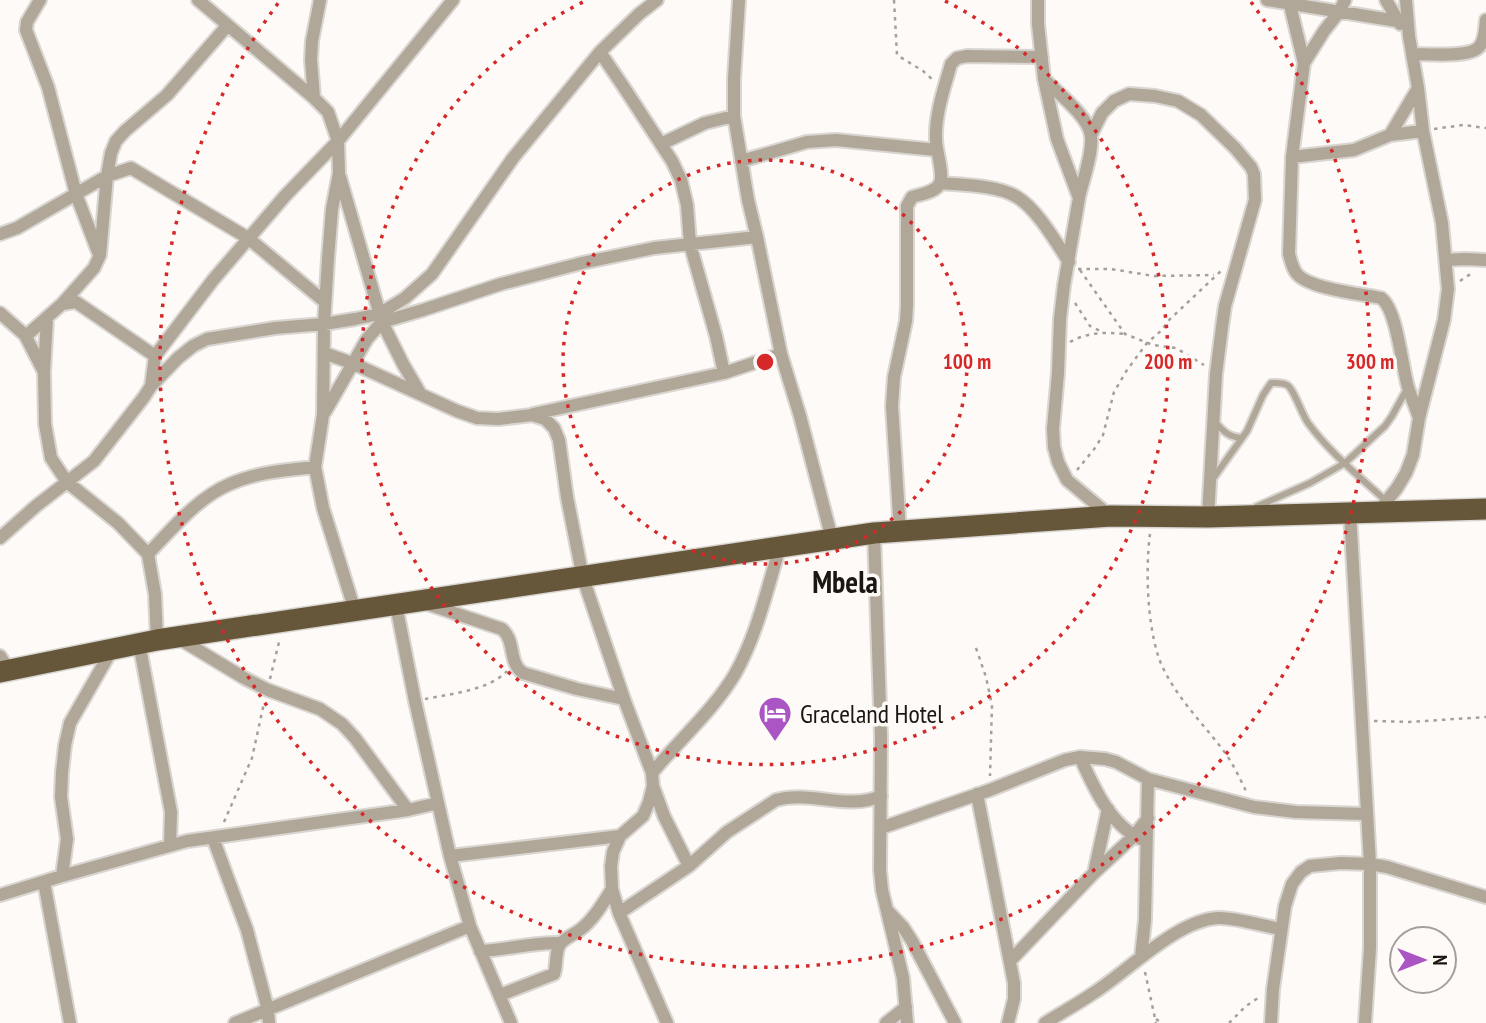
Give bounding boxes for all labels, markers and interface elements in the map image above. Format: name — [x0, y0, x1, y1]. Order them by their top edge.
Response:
text: 100 m — [943, 348, 991, 375]
text: 200 m — [1144, 348, 1192, 375]
text: 300 m — [1346, 348, 1394, 375]
centre of rings — [753, 350, 777, 374]
district label: Mbela — [812, 562, 878, 601]
hotel icon: Graceland Hotel — [756, 694, 794, 743]
place label: Graceland Hotel — [800, 697, 943, 730]
north arrow — [1388, 925, 1458, 995]
text: N — [1428, 955, 1452, 965]

